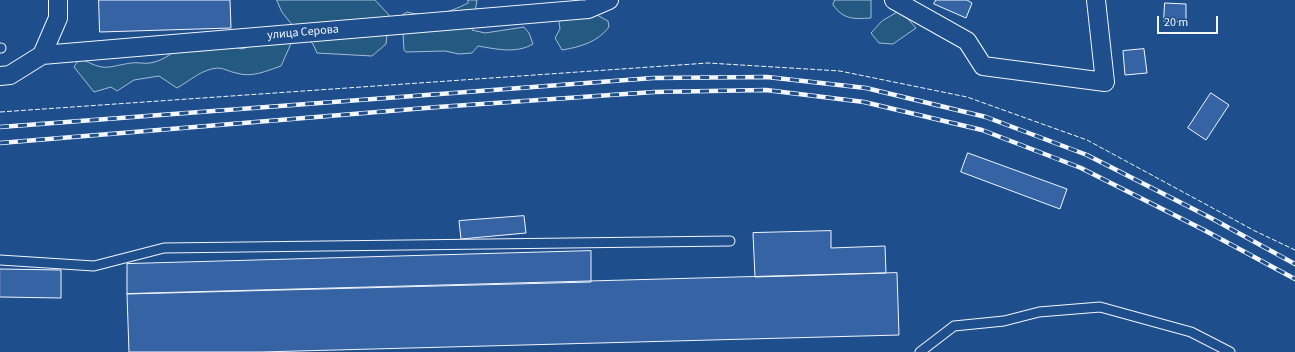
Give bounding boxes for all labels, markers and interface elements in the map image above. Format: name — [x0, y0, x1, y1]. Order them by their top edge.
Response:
scale bar — [1159, 8, 1220, 34]
text: 20 m — [1164, 14, 1188, 31]
street label: улица Серова — [267, 23, 339, 43]

